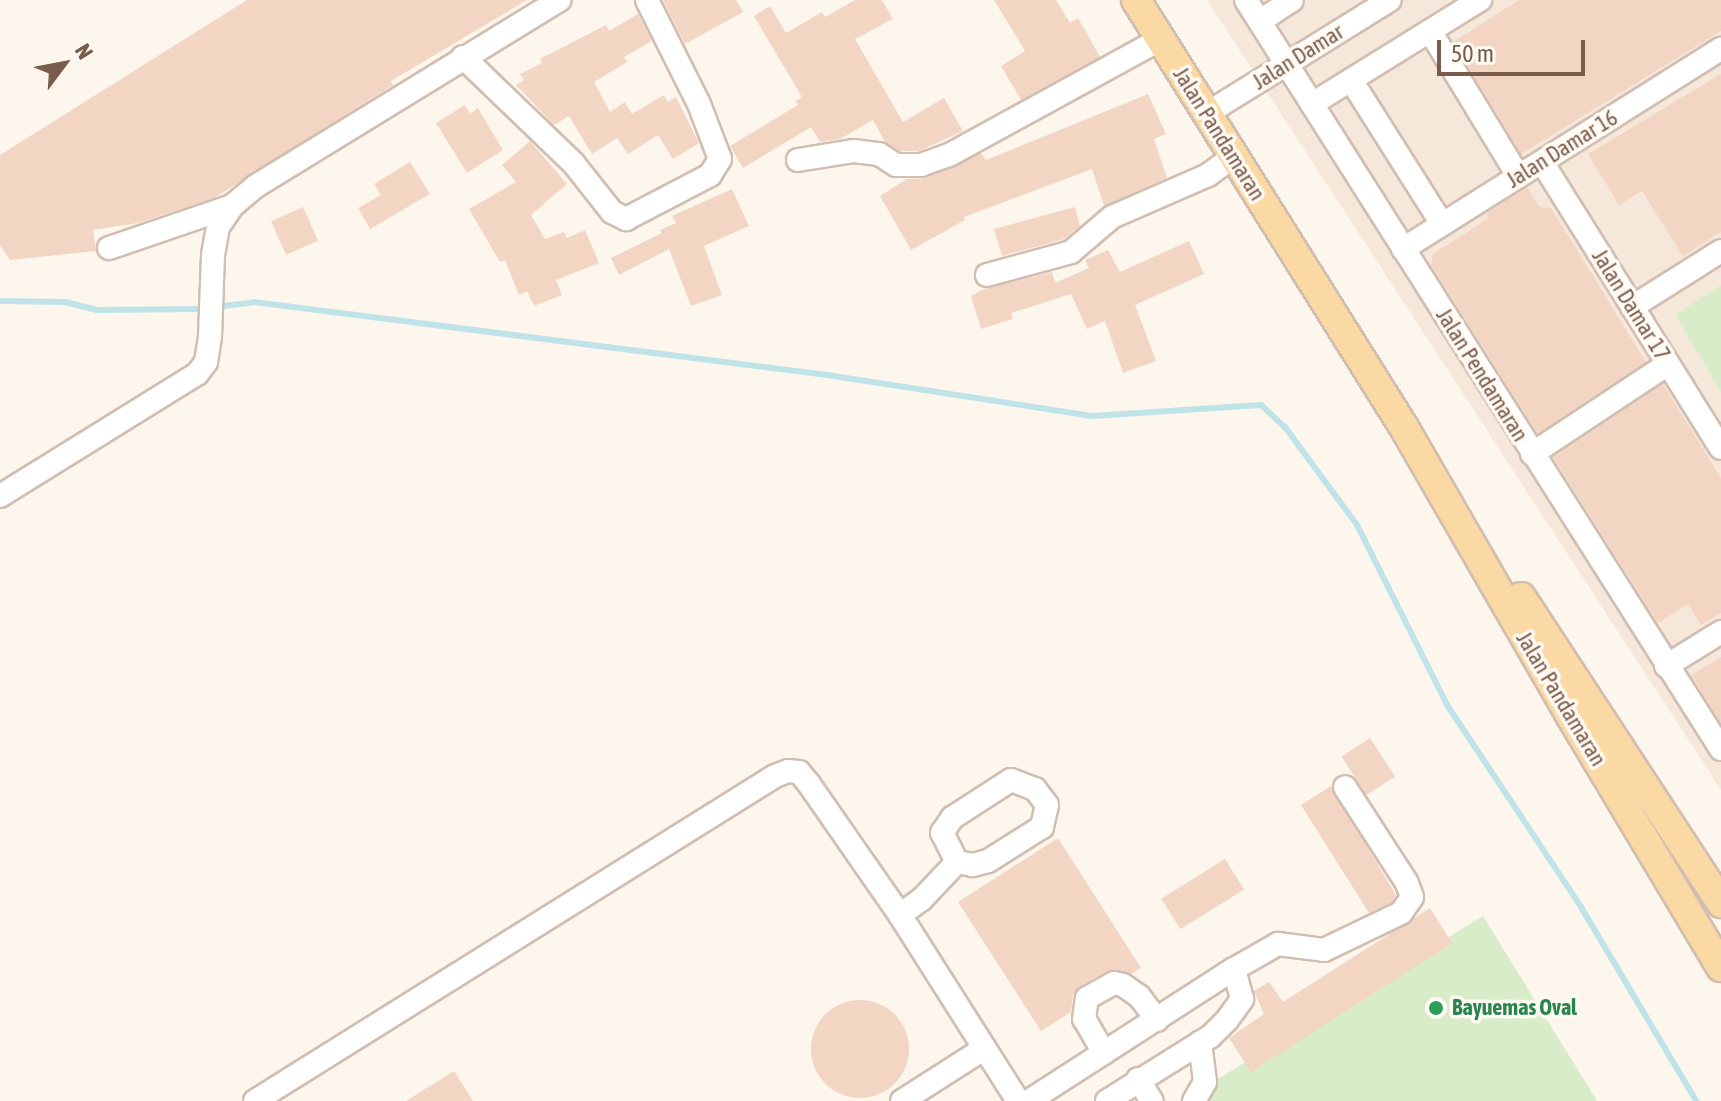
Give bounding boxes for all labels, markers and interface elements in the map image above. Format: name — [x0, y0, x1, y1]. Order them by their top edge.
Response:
street label: Jalan Damar — [1248, 19, 1348, 95]
north arrow — [24, 24, 104, 104]
scale bar — [1441, 24, 1589, 74]
text: N — [70, 39, 99, 64]
text: 50 m — [1451, 40, 1494, 67]
street label: Jalan Pandamaran — [1168, 63, 1270, 205]
street label: Jalan Damar 16 — [1502, 104, 1622, 194]
street label: Jalan Damar 17 — [1586, 245, 1676, 365]
street label: Jalan Pendamaran — [1431, 304, 1533, 446]
street label: Jalan Pandamaran — [1511, 627, 1611, 771]
place label: Bayuemas Oval — [1452, 995, 1577, 1021]
marker: Bayuemas Oval — [1427, 999, 1445, 1017]

